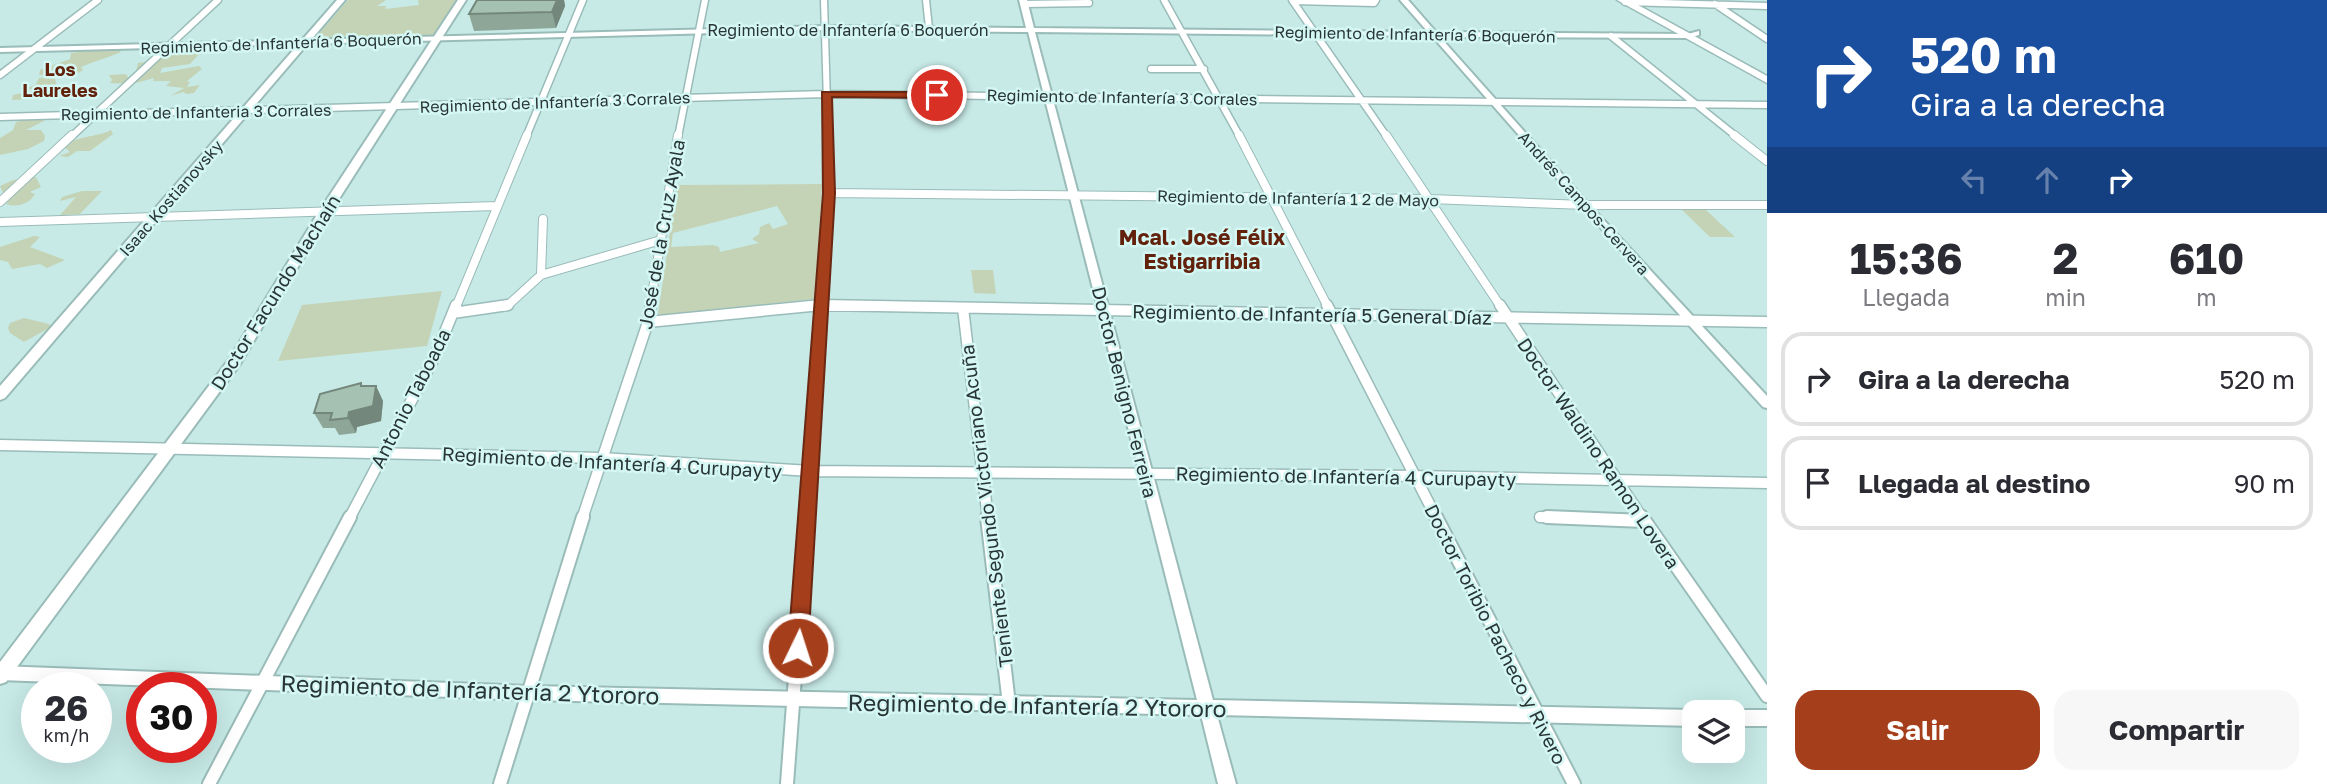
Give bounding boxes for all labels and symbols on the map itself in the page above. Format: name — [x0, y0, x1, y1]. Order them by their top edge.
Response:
street label: Regimiento de Infantería 6 Boquerón — [707, 20, 989, 40]
street label: Regimiento de Infantería 6 Boquerón — [1274, 22, 1556, 46]
street label: Regimiento de Infantería 6 Boquerón — [140, 28, 422, 58]
district label: Los Laureles — [22, 58, 98, 101]
pin — [907, 65, 967, 125]
street label: Regimiento de Infantería 3 Corrales — [986, 85, 1258, 109]
street label: Regimiento de Infantería 3 Corrales — [419, 87, 691, 117]
street label: Regimiento de Infanteria 3 Corrales — [60, 100, 332, 124]
street label: Andrés Campos-Cervera — [1514, 127, 1654, 279]
street label: Isaac Kostianovsky — [115, 136, 227, 260]
street label: José de la Cruz Ayala — [633, 137, 689, 331]
street label: Regimiento de Infantería 1 2 de Mayo — [1157, 186, 1439, 210]
street label: Doctor Facundo Machaín — [205, 190, 345, 394]
district label: Mcal. José Félix Estigarribia — [1119, 224, 1285, 274]
street label: Doctor Benigno Ferreira — [1088, 284, 1162, 500]
street label: Regimiento de Infantería 5 General Díaz — [1132, 299, 1492, 329]
street label: Antonio Taboada — [365, 325, 455, 471]
street label: Doctor Waldino Ramon Lovera — [1513, 333, 1685, 573]
street label: Teniente Segundo Victoriano Acuña — [955, 343, 1017, 669]
street label: Regimiento de Infantería 4 Curupayty — [441, 442, 783, 482]
street label: Regimiento de Infantería 4 Curupayty — [1175, 462, 1517, 490]
street label: Doctor Toribio Pacheco y Rivero — [1420, 500, 1572, 768]
position arrow — [761, 611, 835, 685]
street label: Regimiento de Infantería 2 Ytororo — [280, 668, 660, 710]
speed limit sign: 30 — [126, 672, 217, 763]
street label: Regimiento de Infantería 2 Ytororo — [847, 688, 1227, 722]

